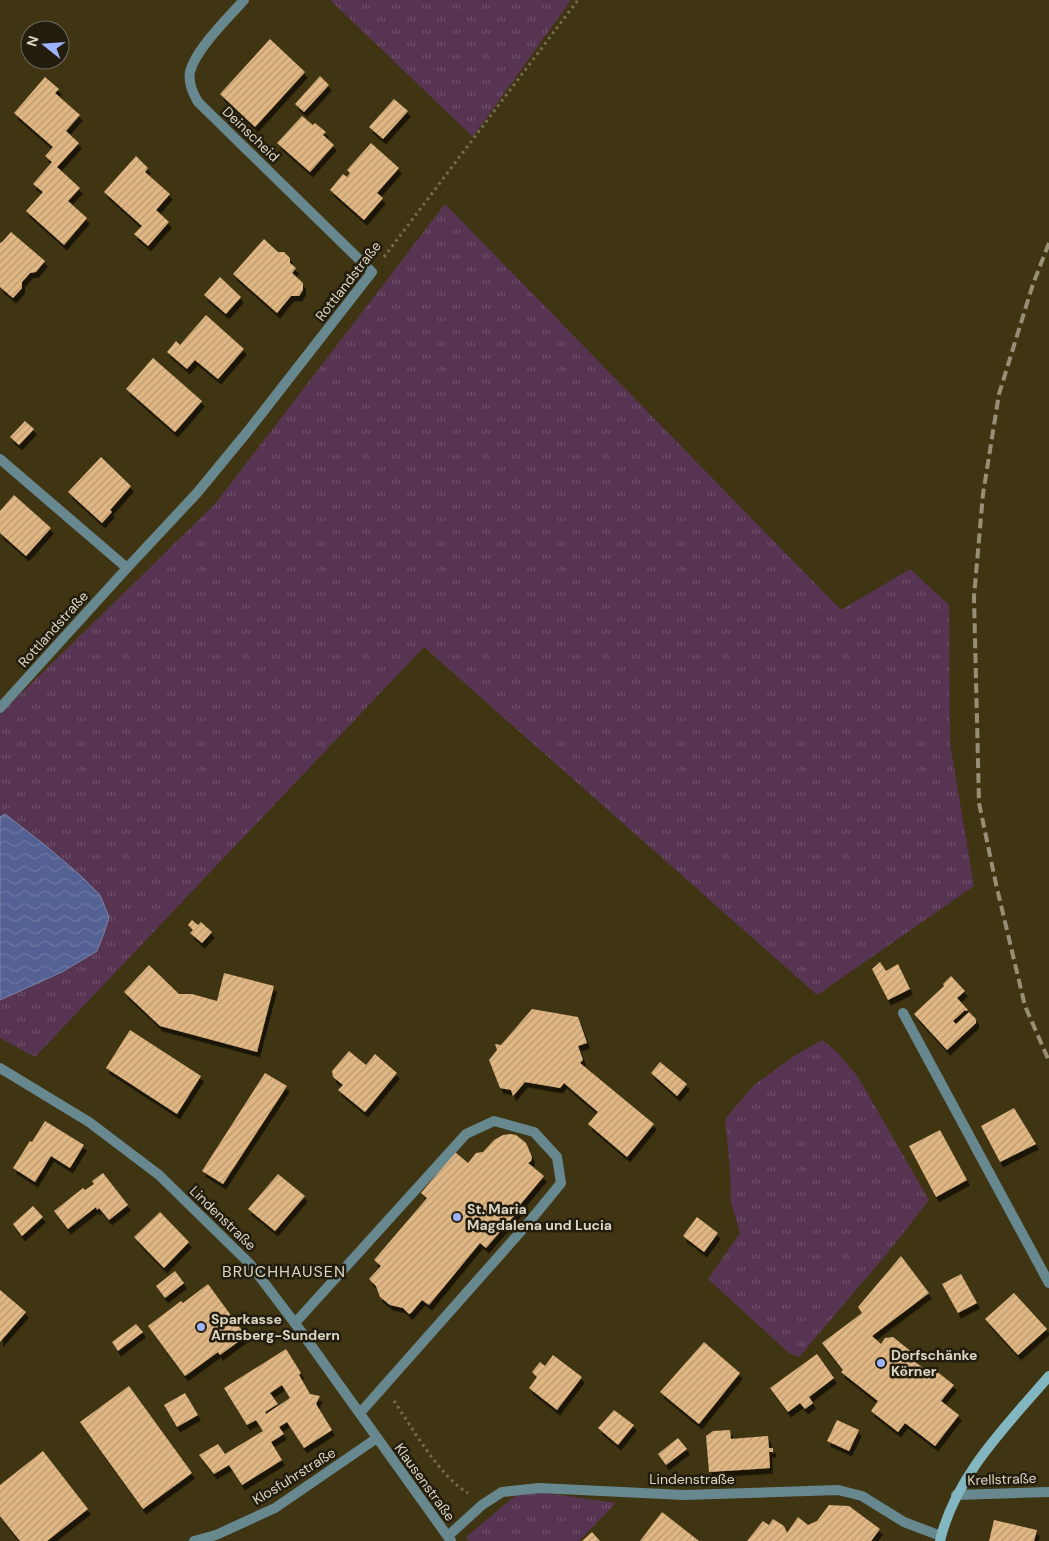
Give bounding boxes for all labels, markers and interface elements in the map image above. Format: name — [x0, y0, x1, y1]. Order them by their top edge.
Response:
north arrow — [20, 20, 70, 70]
text: N — [22, 34, 43, 49]
street label: Deinscheid — [219, 102, 283, 166]
street label: Rottlandstraße — [311, 237, 385, 325]
street label: Rottlandstraße — [14, 587, 92, 671]
street label: Lindenstraße — [186, 1182, 260, 1254]
place label: St. Maria Magdalena und Lucia — [467, 1200, 612, 1234]
marker: St. Maria Magdalena und Lucia — [451, 1211, 463, 1223]
district label: BRUCHHAUSEN — [222, 1261, 346, 1282]
place label: Sparkasse Arnsberg-Sundern — [211, 1310, 340, 1344]
marker: Sparkasse Arnsberg-Sundern — [195, 1321, 207, 1333]
place label: Dorfschänke Körner — [891, 1346, 978, 1380]
marker: Dorfschänke Körner — [875, 1357, 887, 1369]
street label: Klausenstraße — [391, 1440, 459, 1525]
street label: Klosfuhrstraße — [249, 1443, 339, 1509]
street label: Krellstraße — [967, 1469, 1037, 1489]
street label: Lindenstraße — [649, 1470, 735, 1488]

